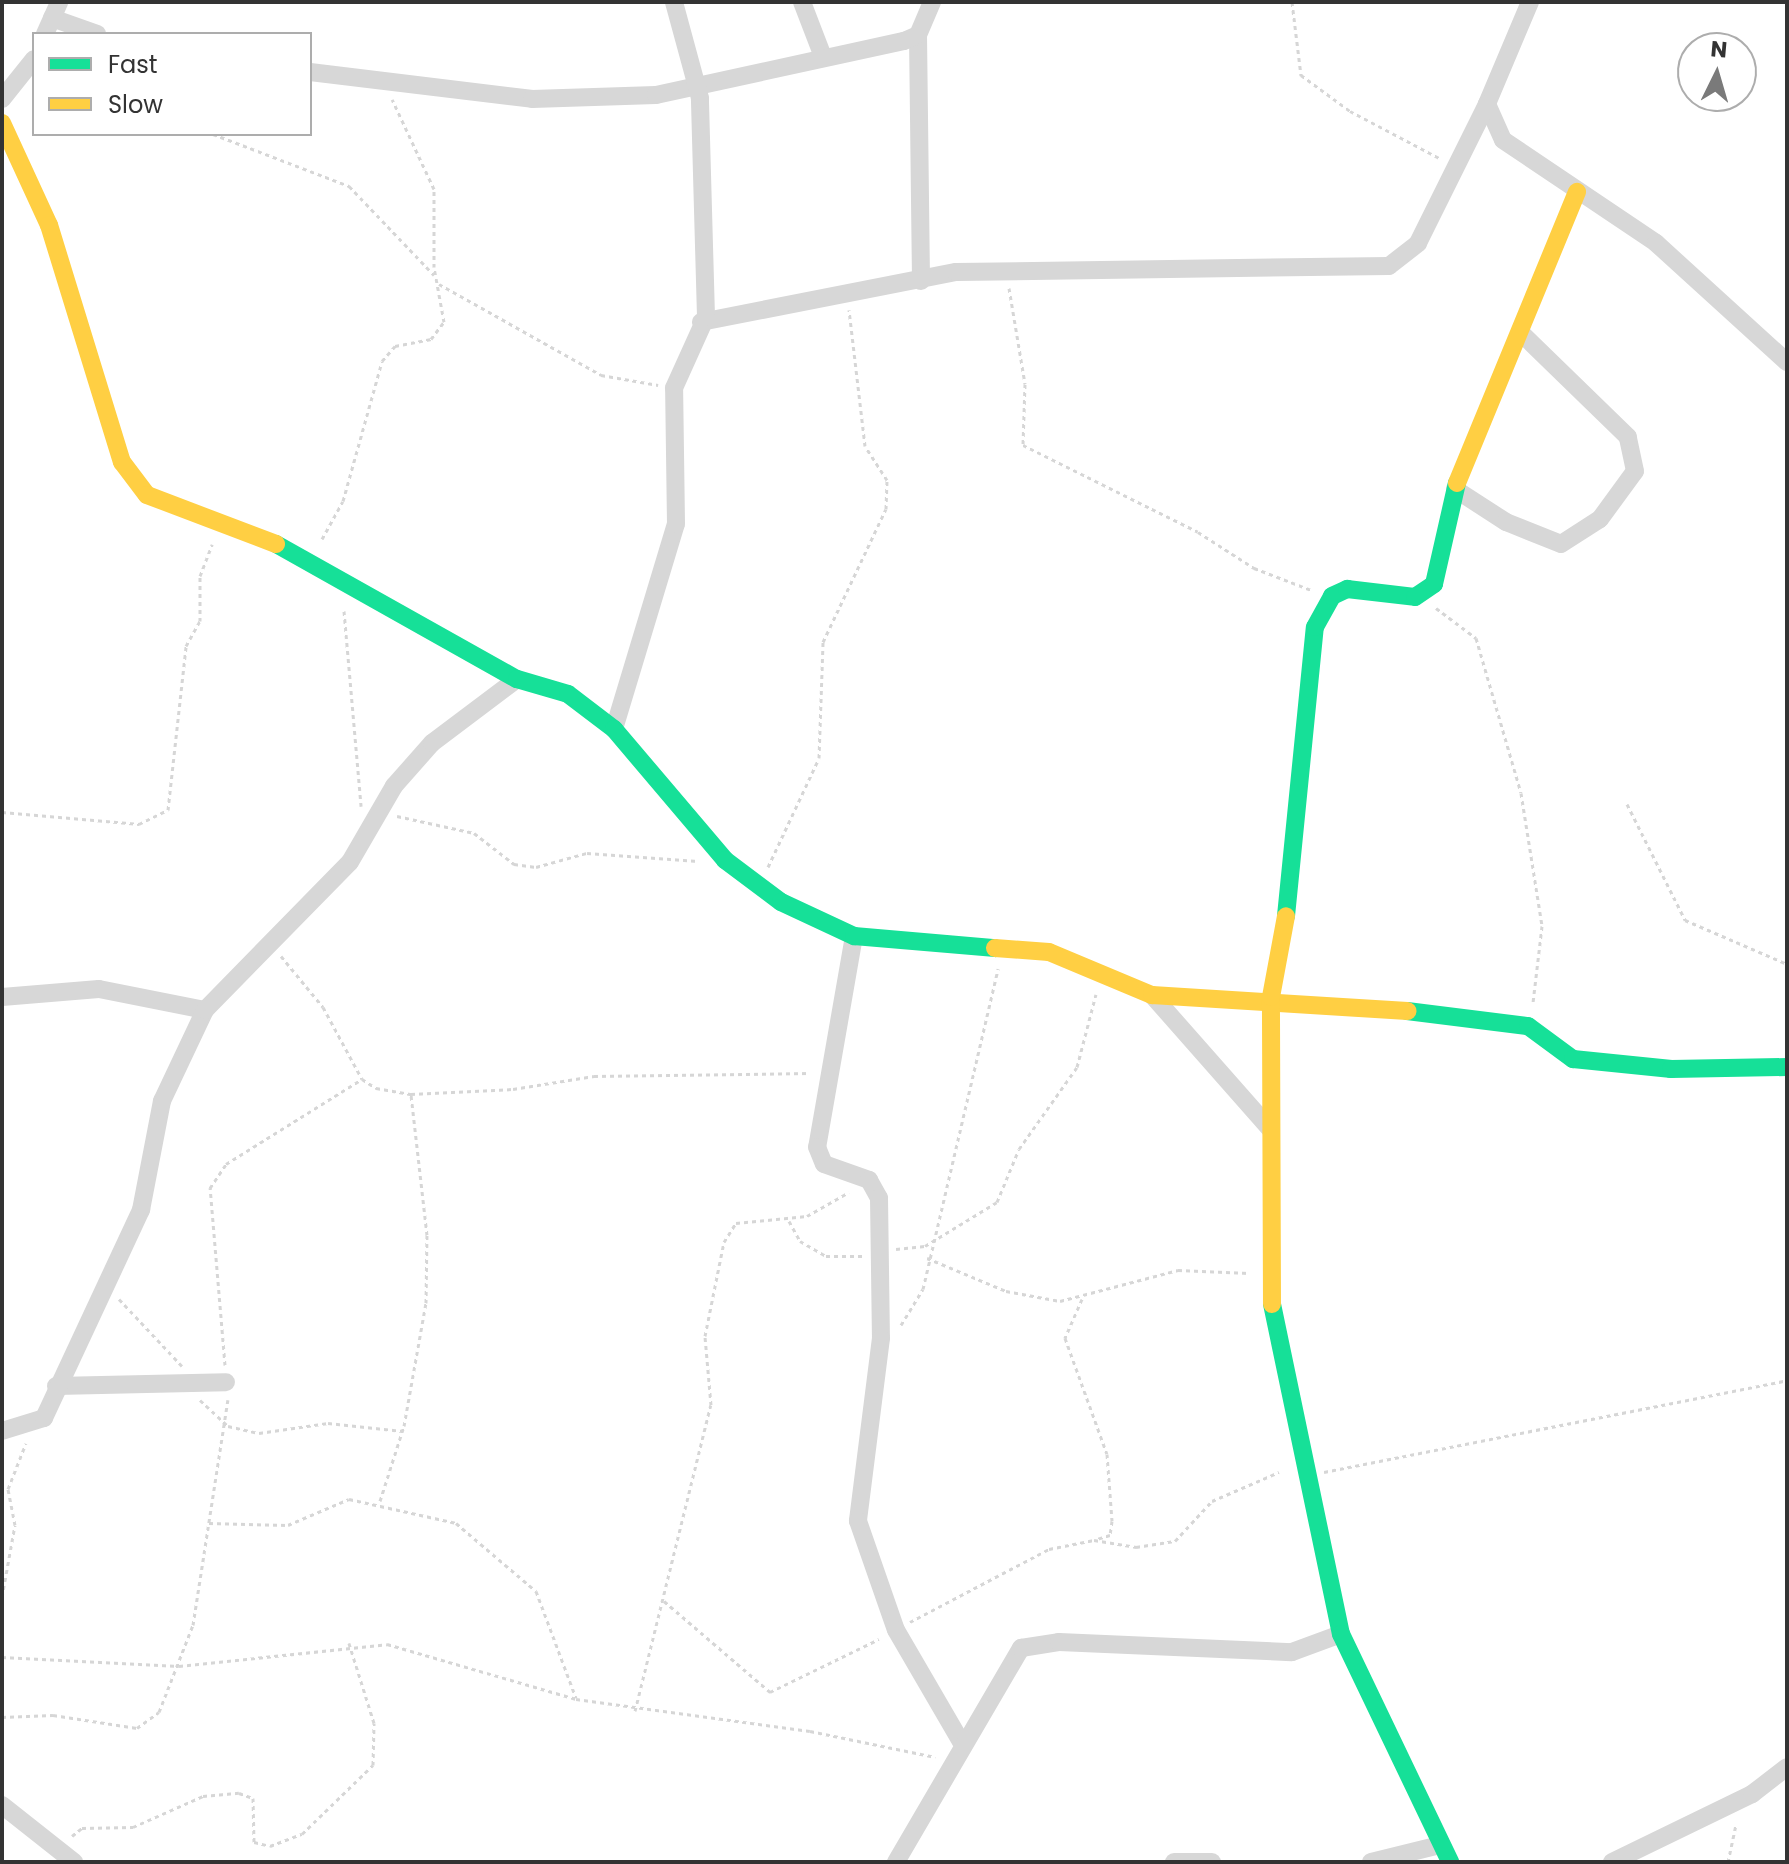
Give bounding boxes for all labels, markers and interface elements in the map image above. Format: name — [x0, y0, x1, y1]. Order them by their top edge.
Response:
legend — [32, 32, 312, 136]
north arrow — [1677, 32, 1757, 112]
text: N — [1709, 33, 1729, 66]
text: Fast — [108, 48, 158, 81]
text: Slow — [108, 88, 163, 121]

